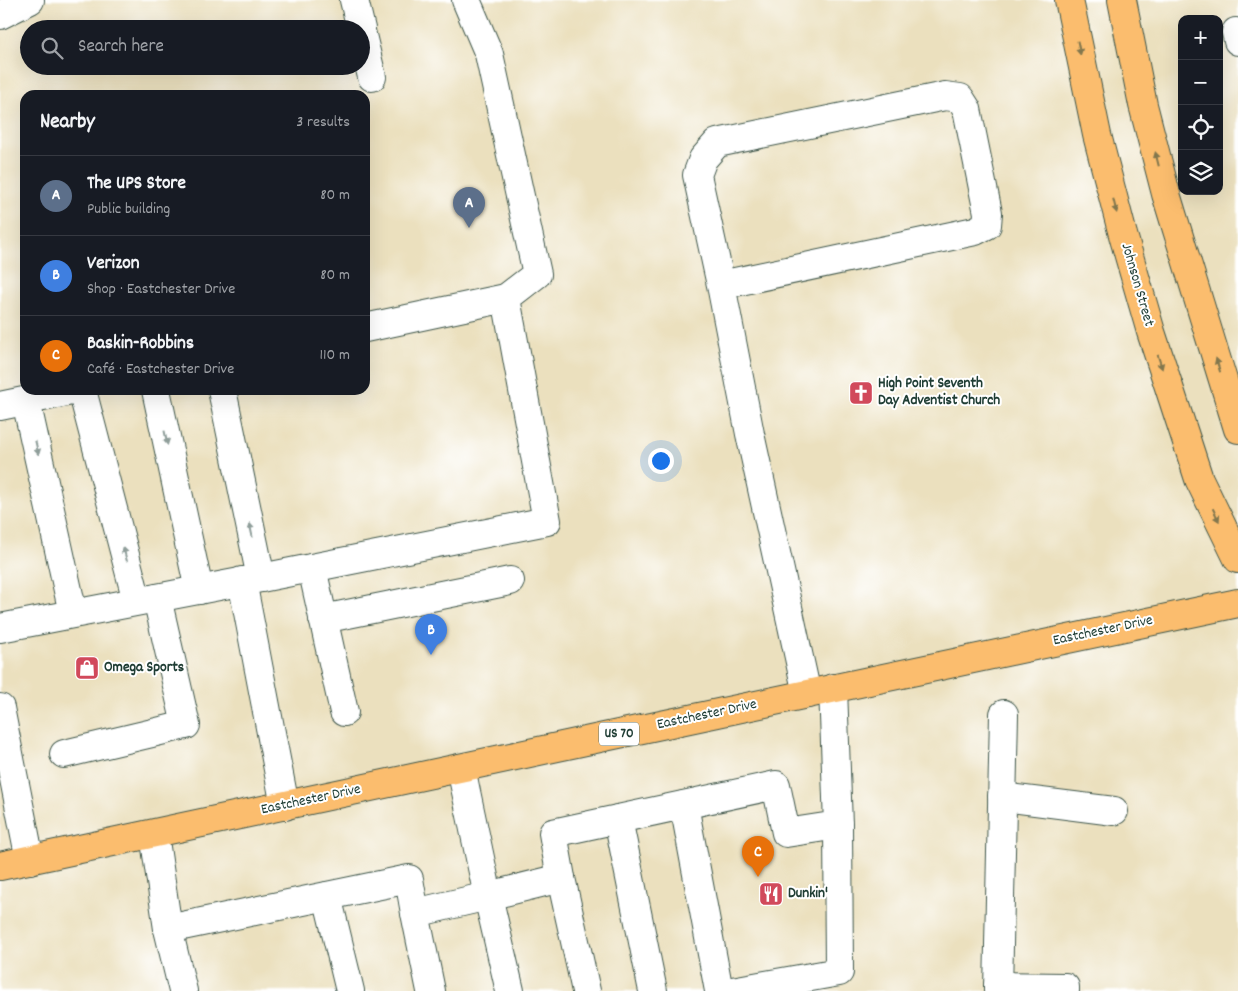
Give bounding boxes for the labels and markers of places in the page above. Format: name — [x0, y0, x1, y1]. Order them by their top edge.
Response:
pin: A — [453, 187, 485, 228]
place label: High Point Seventh Day Adventist Church — [878, 373, 1000, 412]
church icon: High Point Seventh Day Adventist Church — [848, 380, 874, 406]
pin: B — [415, 614, 447, 655]
shop icon: Omega Sports — [74, 655, 100, 681]
place label: Omega Sports — [104, 657, 184, 679]
pin: C — [742, 836, 774, 877]
restaurant icon: Dunkin' — [758, 881, 784, 907]
place label: Dunkin' — [788, 883, 828, 905]

